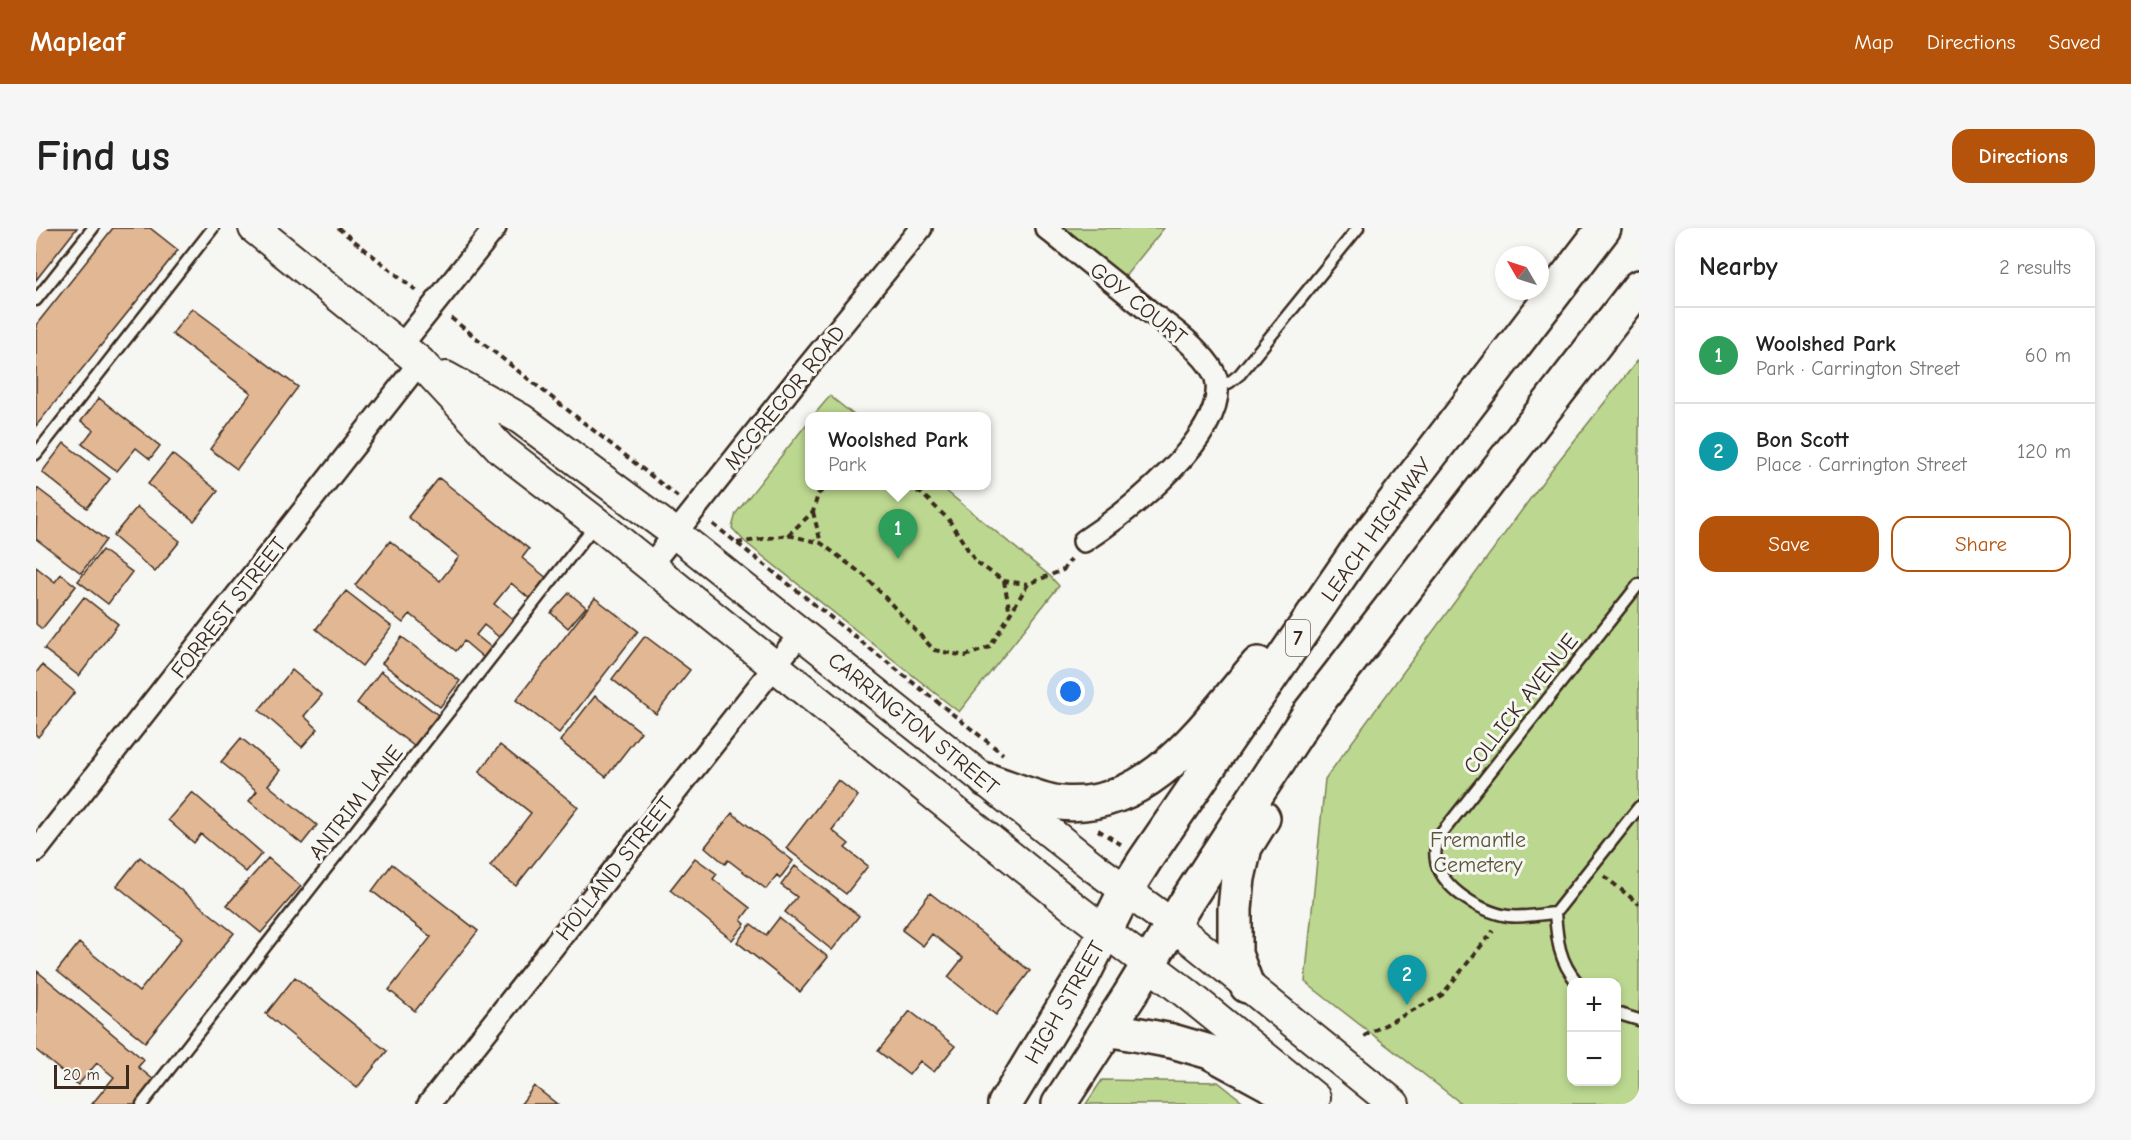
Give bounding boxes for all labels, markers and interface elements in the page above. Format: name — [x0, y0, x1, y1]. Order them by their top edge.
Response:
text: Mapleaf — [30, 26, 125, 58]
text: Map — [1854, 30, 1894, 54]
text: Directions — [1927, 30, 2016, 54]
text: Saved — [2049, 30, 2101, 54]
button: Directions — [1952, 129, 2095, 183]
text: Find us — [36, 132, 170, 181]
north arrow — [1495, 246, 1549, 300]
text: Nearby — [1699, 252, 1778, 282]
text: 2 results — [1999, 256, 2071, 279]
street label: GOY COURT — [1085, 257, 1192, 351]
street label: MCGREGOR ROAD — [719, 320, 851, 475]
text: Woolshed Park — [1756, 331, 1896, 357]
text: 1 — [1715, 344, 1722, 367]
text: 60 m — [2025, 344, 2071, 367]
text: Park · Carrington Street — [1756, 357, 1959, 380]
popup — [805, 412, 991, 490]
text: Woolshed Park — [828, 427, 968, 453]
text: Bon Scott — [1756, 427, 1849, 453]
text: 2 — [1714, 440, 1723, 463]
text: 120 m — [2017, 440, 2071, 463]
street label: LEACH HIGHWAY — [1316, 452, 1438, 607]
text: Park — [828, 453, 866, 476]
text: Place · Carrington Street — [1756, 453, 1967, 476]
pin: 1 — [878, 510, 918, 559]
button: Save — [1699, 516, 1879, 572]
button: Share — [1891, 516, 2071, 572]
street label: FORREST STREET — [166, 532, 292, 683]
road number: 7 — [1286, 620, 1310, 656]
street label: COLLICK AVENUE — [1458, 628, 1584, 779]
street label: CARRINGTON STREET — [823, 647, 1004, 801]
your location — [1056, 677, 1085, 706]
street label: ANTRIM LANE — [303, 740, 408, 865]
street label: HOLLAND STREET — [551, 791, 679, 946]
park label: Fremantle Cemetery — [1430, 827, 1526, 878]
street label: HIGH STREET — [1019, 936, 1111, 1069]
pin: 2 — [1388, 956, 1426, 1005]
map controls — [1567, 978, 1621, 1086]
button: + — [1567, 978, 1621, 1032]
button: − — [1567, 1032, 1621, 1086]
scale bar — [54, 1062, 129, 1090]
text: 20 m — [63, 1066, 100, 1084]

